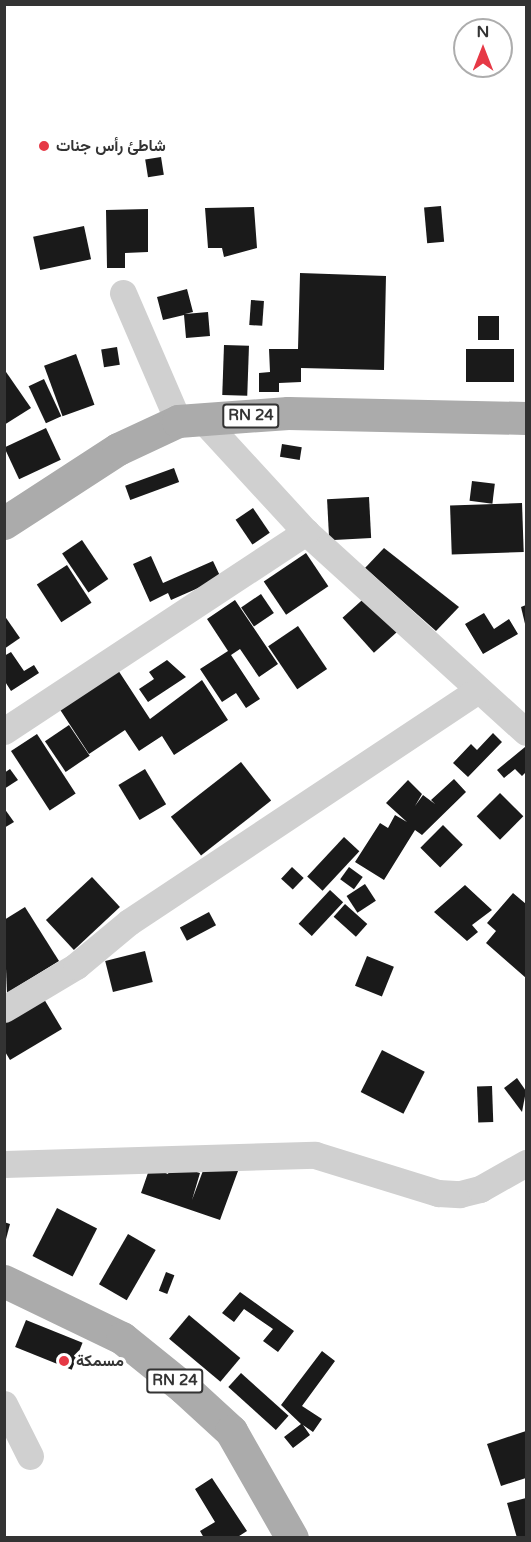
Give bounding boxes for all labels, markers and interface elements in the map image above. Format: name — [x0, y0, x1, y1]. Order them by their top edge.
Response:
north arrow — [453, 18, 513, 78]
text: N — [477, 22, 489, 42]
place label: شاطئ رأس جنات — [56, 136, 166, 156]
marker: شاطئ رأس جنات — [37, 139, 51, 153]
road number: RN 24 — [221, 404, 281, 428]
place label: مسمكة — [76, 1351, 124, 1371]
marker: مسمكة — [57, 1354, 71, 1368]
road number: RN 24 — [145, 1369, 205, 1393]

